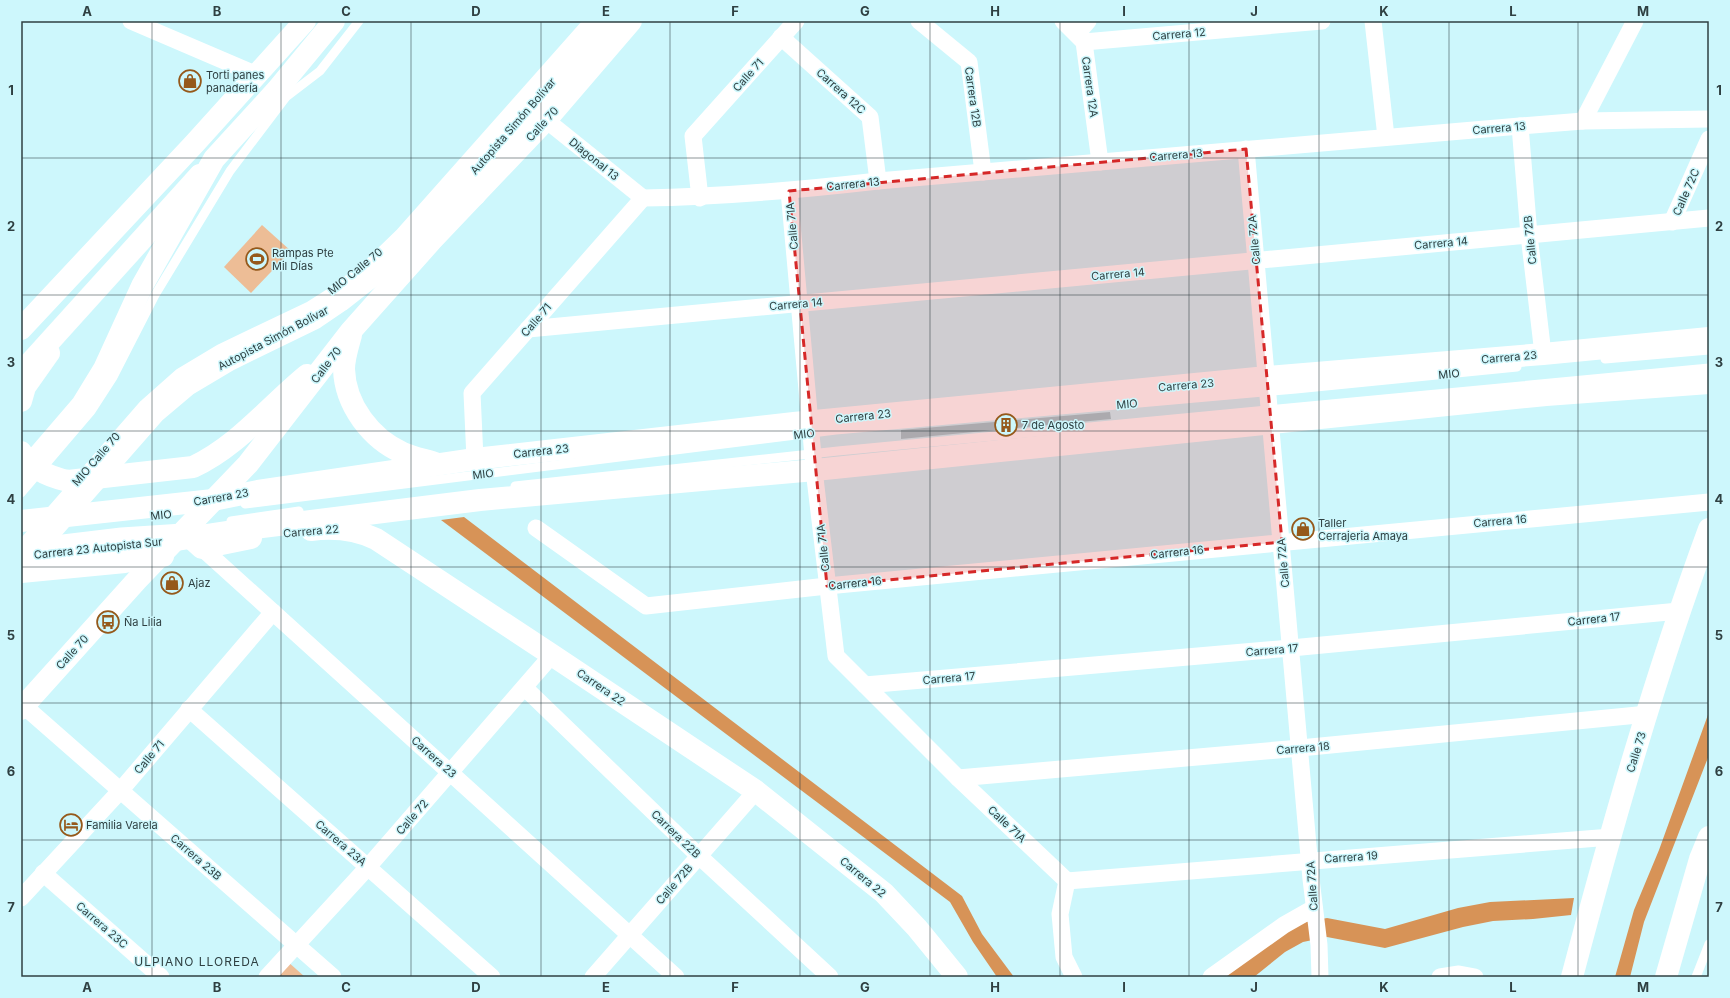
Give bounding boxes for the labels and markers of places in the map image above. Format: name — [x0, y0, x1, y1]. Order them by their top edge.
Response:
shop icon: Torti panes panadería — [177, 68, 203, 94]
place label: Torti panes panadería — [206, 68, 264, 95]
sports icon: Rampas Pte Mil Días — [244, 246, 270, 272]
place label: Rampas Pte Mil Días — [272, 246, 334, 273]
building icon: 7 de Agosto — [993, 412, 1019, 438]
place label: 7 de Agosto — [1022, 418, 1085, 432]
shop icon: Taller Cerrajeria Amaya — [1290, 516, 1316, 542]
place label: Taller Cerrajeria Amaya — [1318, 516, 1408, 543]
shop icon: Ajaz — [159, 570, 185, 596]
place label: Ajaz — [188, 576, 211, 590]
bus stop icon: Ña Lilia — [95, 609, 121, 635]
place label: Ña Lilia — [124, 615, 162, 629]
hotel icon: Familia Varela — [58, 812, 84, 838]
place label: Familia Varela — [86, 818, 158, 832]

